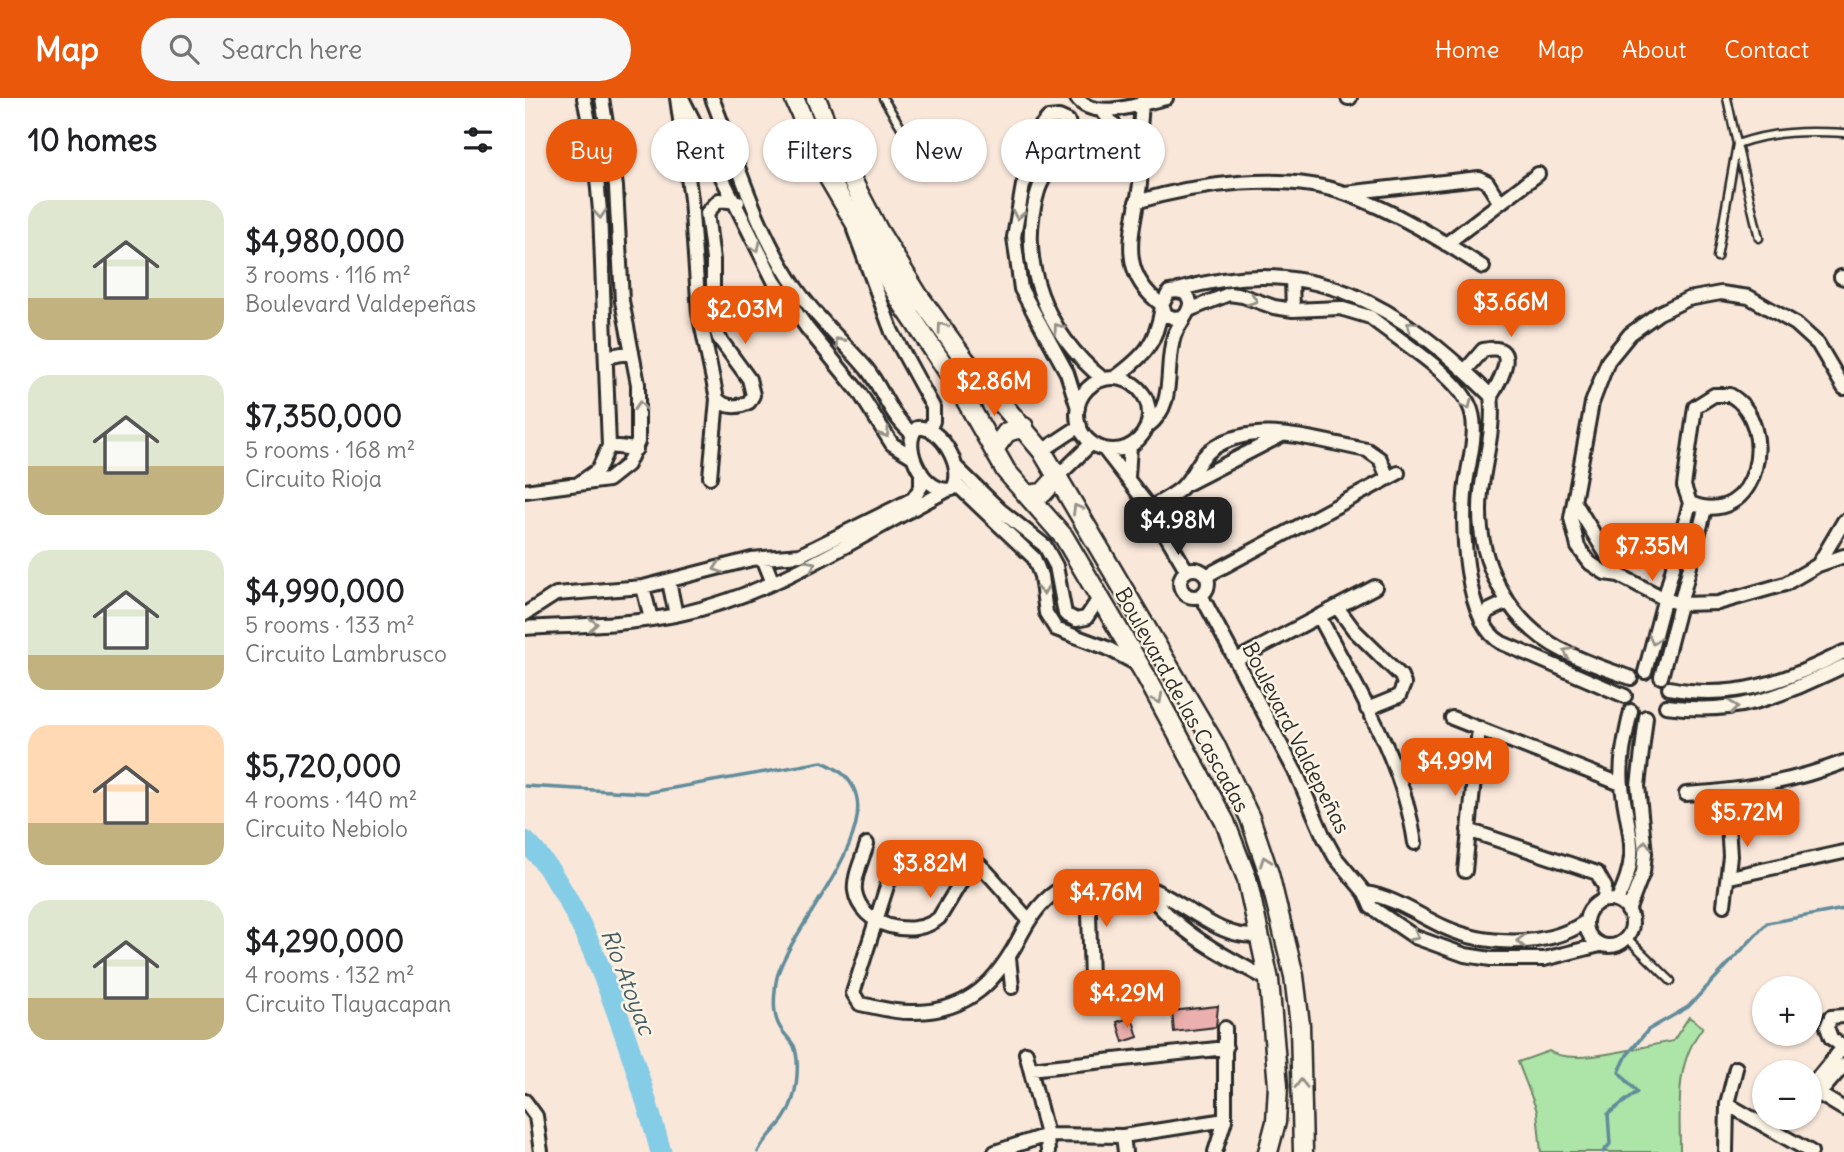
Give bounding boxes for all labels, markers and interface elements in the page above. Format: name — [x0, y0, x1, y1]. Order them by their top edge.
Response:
search box — [141, 18, 631, 81]
text: Map — [35, 28, 99, 70]
icon: search — [165, 30, 203, 68]
text: Search here — [221, 33, 362, 66]
text: Home — [1435, 34, 1499, 64]
text: Map — [1537, 34, 1584, 64]
text: About — [1622, 34, 1686, 64]
text: Contact — [1724, 34, 1809, 64]
chip: Buy — [546, 119, 637, 182]
chip: Rent — [651, 119, 749, 182]
chip: Filters — [763, 119, 877, 182]
chip: New — [891, 119, 987, 182]
chip: Apartment — [1001, 119, 1165, 182]
text: 10 homes — [28, 121, 157, 159]
icon: filters — [459, 121, 497, 159]
one-way arrow — [593, 209, 608, 220]
one-way arrow — [1011, 209, 1026, 221]
text: $4,980,000 — [245, 222, 405, 260]
icon: home — [84, 228, 168, 312]
one-way arrow — [747, 240, 761, 252]
text: 3 rooms · 116 m² — [245, 260, 411, 289]
pin: $3.66M — [1454, 280, 1568, 339]
pin: $2.03M — [688, 286, 802, 346]
text: $3.66M — [1473, 287, 1549, 316]
text: Boulevard Valdepeñas — [245, 289, 476, 318]
one-way arrow — [1246, 291, 1258, 305]
text: $2.03M — [707, 294, 783, 323]
one-way arrow — [1406, 321, 1418, 334]
one-way arrow — [937, 322, 950, 335]
one-way arrow — [1054, 323, 1066, 336]
one-way arrow — [835, 337, 848, 350]
pin: $2.86M — [937, 358, 1051, 418]
text: $2.86M — [956, 366, 1032, 395]
text: $7,350,000 — [245, 397, 402, 435]
one-way arrow — [1459, 397, 1472, 410]
one-way arrow — [632, 400, 647, 411]
icon: home — [84, 403, 168, 487]
one-way arrow — [877, 425, 890, 438]
text: 5 rooms · 168 m² — [245, 435, 415, 464]
text: Circuito Rioja — [245, 464, 382, 493]
pin: $4.98M — [1121, 498, 1235, 557]
one-way arrow — [1072, 504, 1085, 517]
text: $4.98M — [1140, 505, 1216, 534]
pin: $7.35M — [1595, 524, 1709, 583]
text: $7.35M — [1615, 531, 1689, 560]
one-way arrow — [712, 560, 724, 574]
one-way arrow — [803, 560, 816, 573]
text: $4,990,000 — [245, 572, 405, 610]
icon: home — [84, 578, 168, 662]
street label: Boulevard de las Cascadas — [1109, 583, 1256, 817]
one-way arrow — [1035, 584, 1050, 596]
text: 5 rooms · 133 m² — [245, 610, 415, 639]
one-way arrow — [588, 617, 599, 632]
one-way arrow — [1648, 634, 1662, 646]
street label: Boulevard Valdepeñas — [1236, 638, 1356, 838]
text: Circuito Lambrusco — [245, 639, 447, 668]
one-way arrow — [1563, 647, 1575, 661]
one-way arrow — [1150, 692, 1164, 704]
one-way arrow — [1728, 700, 1739, 715]
pin: $4.99M — [1398, 738, 1512, 798]
text: $4.99M — [1417, 746, 1493, 775]
text: $5,720,000 — [245, 747, 402, 785]
icon: home — [84, 753, 168, 837]
text: 4 rooms · 140 m² — [245, 785, 417, 814]
pin: $5.72M — [1690, 790, 1804, 849]
text: $5.72M — [1710, 797, 1784, 826]
text: Circuito Nebiolo — [245, 814, 408, 843]
one-way arrow — [1637, 839, 1653, 850]
pin: $3.82M — [873, 840, 987, 900]
text: $3.82M — [892, 848, 968, 877]
one-way arrow — [1259, 855, 1273, 867]
pin: $4.76M — [1049, 870, 1163, 929]
text: $4.76M — [1069, 877, 1143, 906]
text: $4,290,000 — [245, 922, 404, 960]
water label: Río Atoyac — [595, 925, 663, 1041]
one-way arrow — [1408, 927, 1421, 941]
icon: home — [84, 928, 168, 1012]
one-way arrow — [1515, 933, 1526, 949]
text: 4 rooms · 132 m² — [245, 960, 415, 989]
pin: $4.29M — [1070, 970, 1184, 1030]
map controls — [1752, 976, 1822, 1130]
button: + — [1752, 976, 1822, 1046]
text: $4.29M — [1089, 978, 1165, 1007]
text: Circuito Tlayacapan — [245, 989, 451, 1018]
button: − — [1752, 1060, 1822, 1130]
one-way arrow — [1293, 1078, 1309, 1089]

